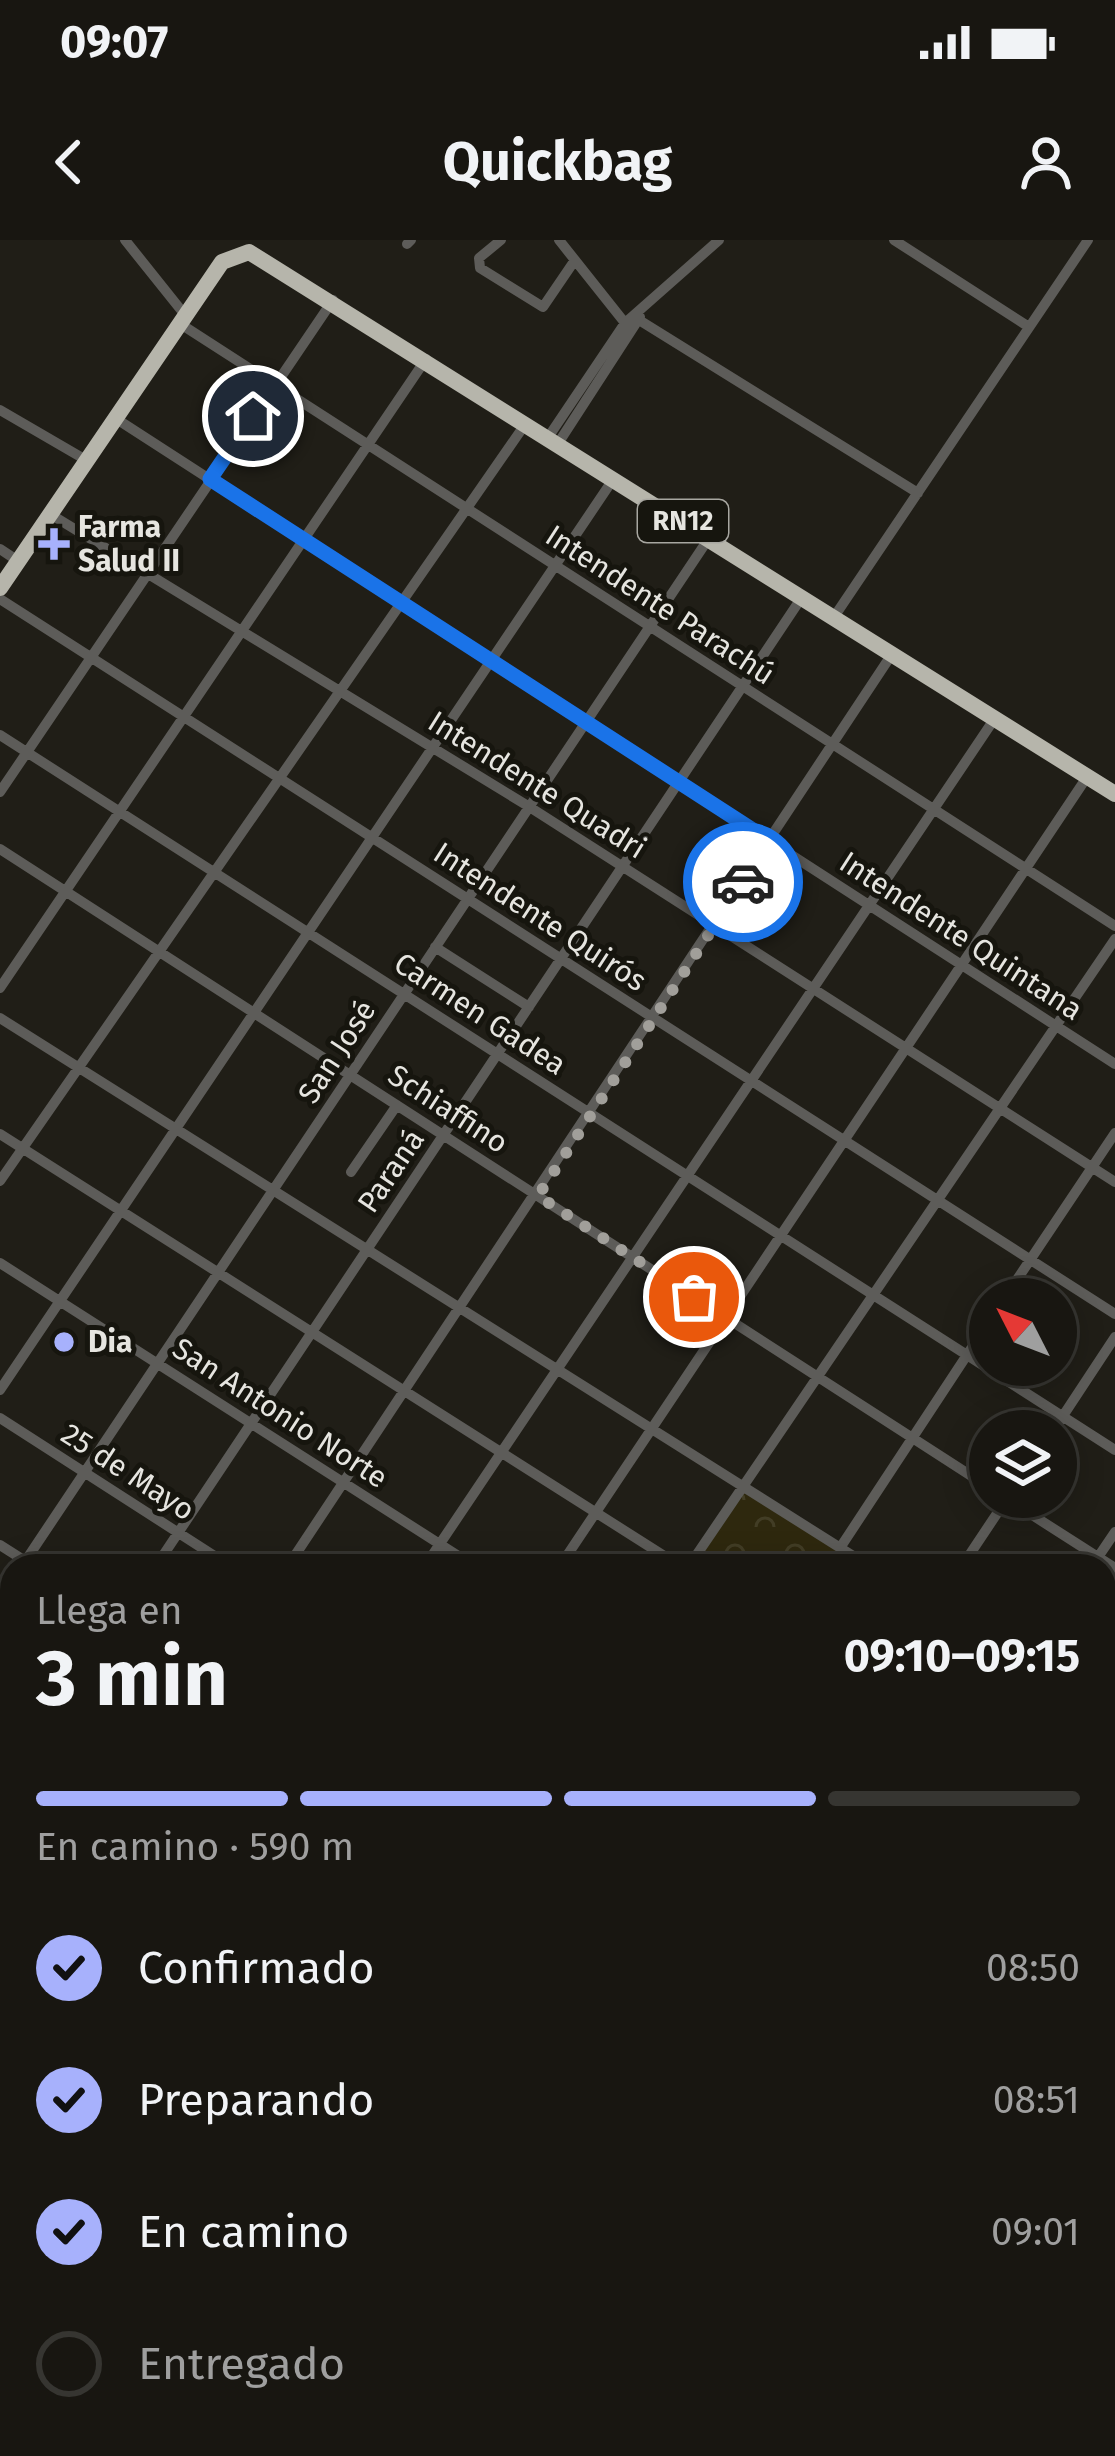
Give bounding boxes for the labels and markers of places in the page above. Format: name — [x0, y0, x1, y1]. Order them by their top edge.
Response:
pin — [202, 365, 304, 467]
place label: Farma Salud II — [78, 509, 180, 579]
marker: Farma Salud II — [41, 531, 67, 557]
pin — [643, 1246, 745, 1348]
place label: Dia — [88, 1324, 132, 1360]
marker: Dia — [51, 1329, 77, 1355]

